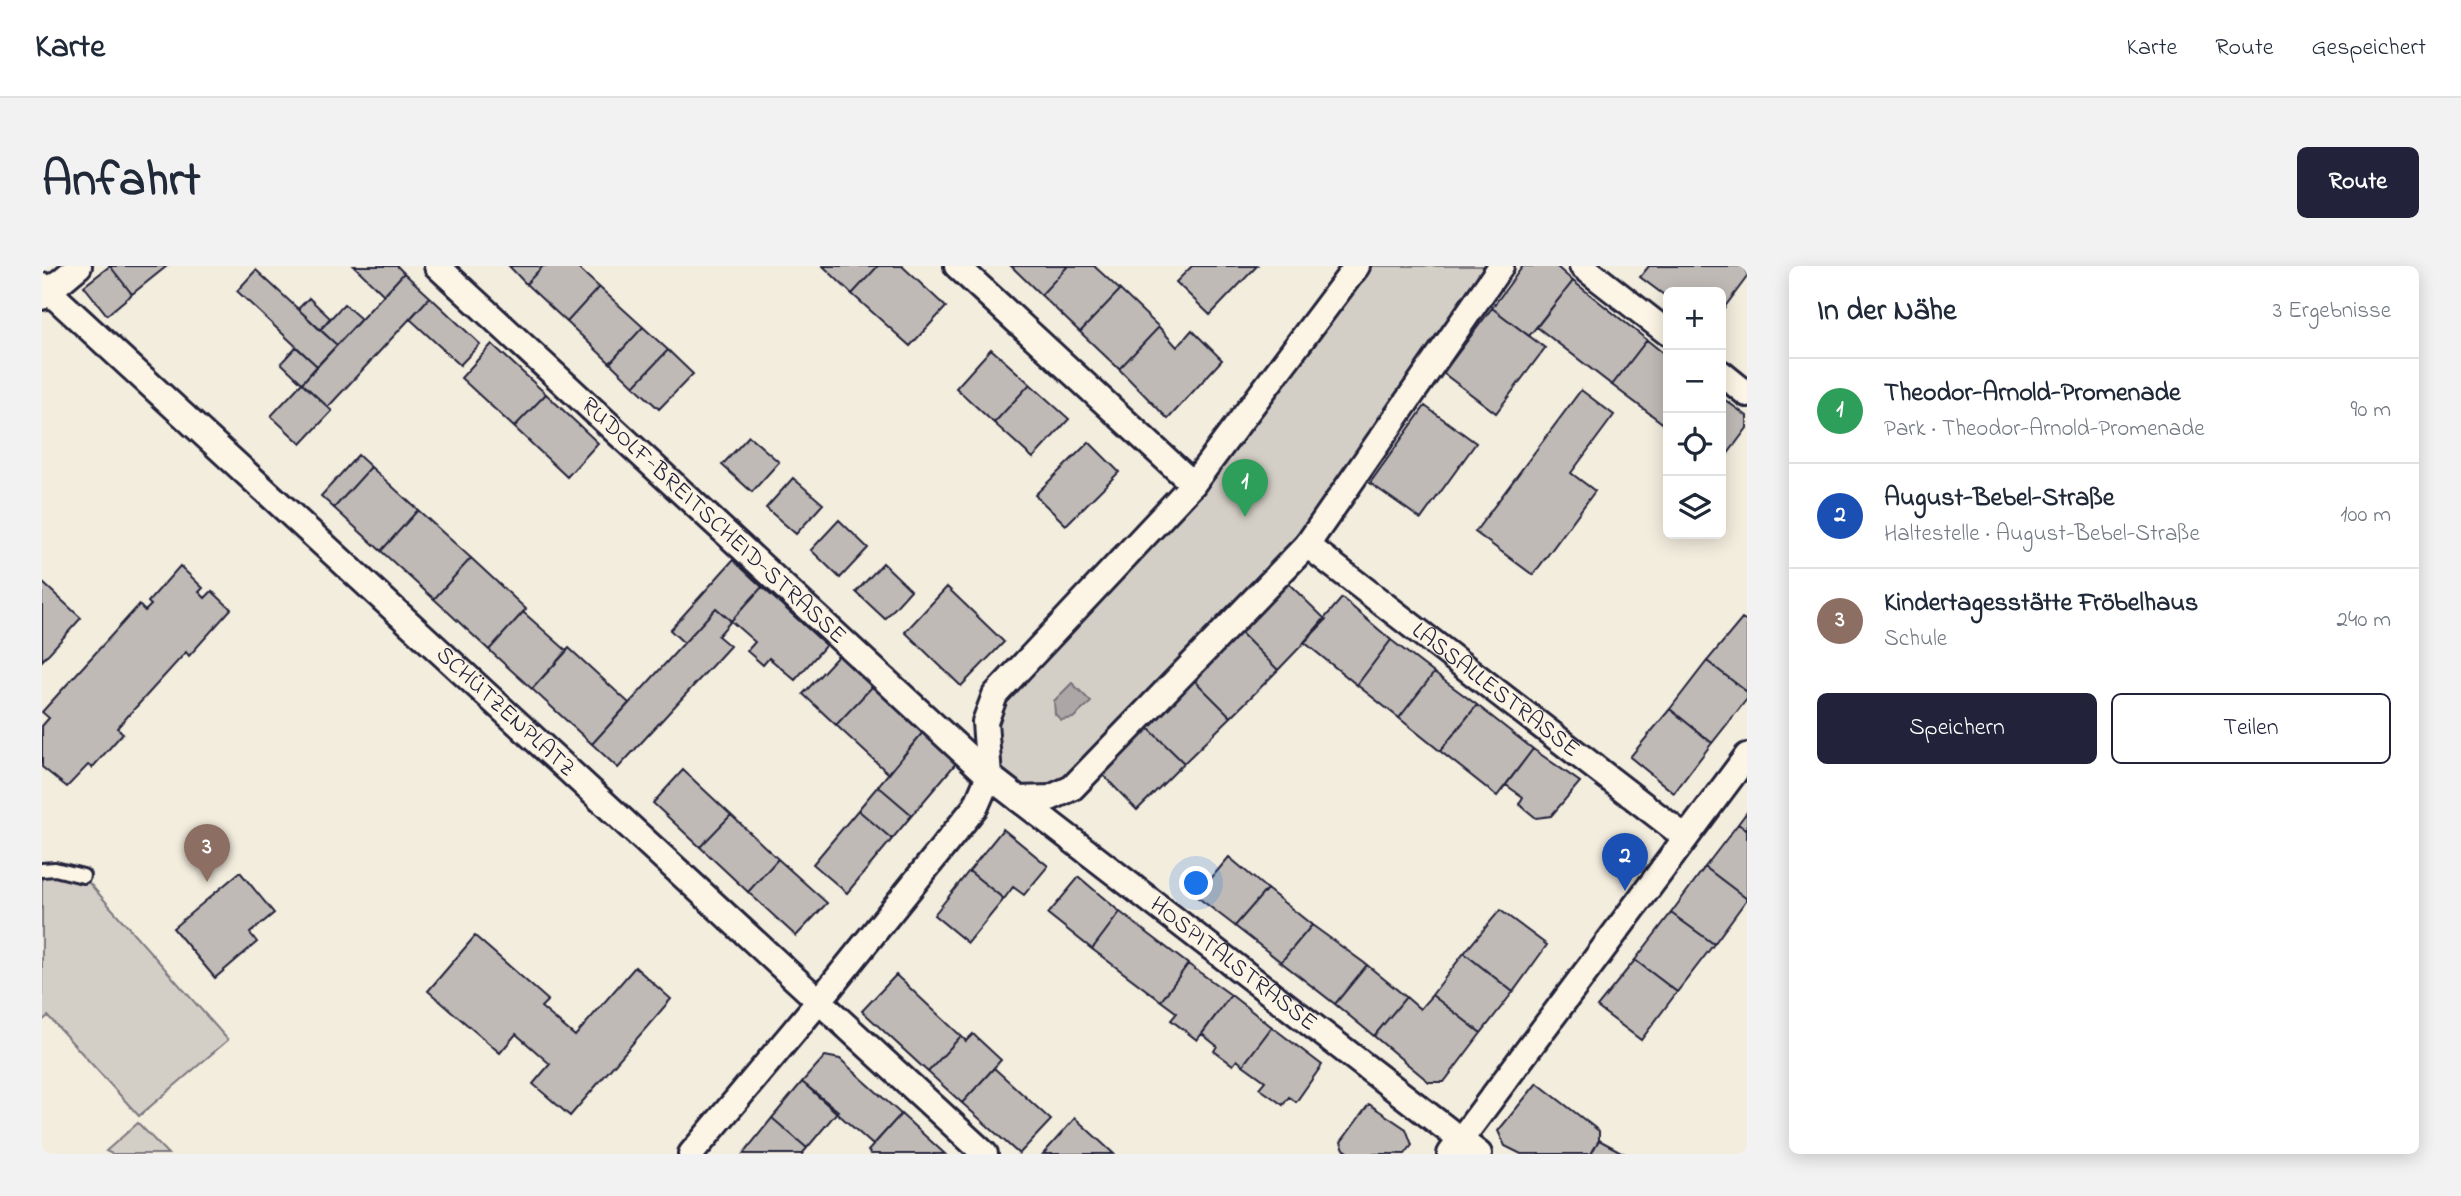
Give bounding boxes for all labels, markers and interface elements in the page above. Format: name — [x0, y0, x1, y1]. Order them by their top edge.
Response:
text: Karte — [35, 24, 105, 72]
text: Karte — [2126, 31, 2177, 66]
text: Route — [2215, 31, 2274, 66]
text: Gespeichert — [2312, 31, 2426, 66]
text: Anfahrt — [42, 146, 200, 218]
button: Route — [2297, 147, 2419, 218]
map controls — [1663, 287, 1726, 539]
button: + — [1663, 287, 1726, 350]
text: In der Nähe — [1817, 290, 1957, 334]
text: 3 Ergebnisse — [2273, 295, 2391, 328]
button: − — [1663, 350, 1726, 413]
text: Theodor-Arnold-Promenade — [1884, 375, 2181, 413]
street label: RUDOLF-BREITSCHEID-STRASSE — [572, 389, 854, 653]
text: 1 — [1836, 394, 1844, 427]
text: 90 m — [2351, 394, 2391, 427]
button: locate — [1663, 413, 1726, 476]
text: Park · Theodor-Arnold-Promenade — [1884, 413, 2204, 446]
pin: 1 — [1222, 459, 1268, 517]
button: layers — [1663, 476, 1726, 539]
text: August-Bebel-Straße — [1884, 480, 2114, 518]
text: 2 — [1834, 499, 1846, 532]
text: 100 m — [2340, 499, 2391, 532]
text: Haltestelle · August-Bebel-Straße — [1884, 518, 2200, 551]
text: Kindertagesstätte Fröbelhaus — [1884, 585, 2198, 623]
text: 3 — [1835, 604, 1845, 637]
text: 240 m — [2337, 604, 2391, 637]
street label: LASSALLESTRASSE — [1404, 614, 1587, 767]
text: Schule — [1884, 623, 1947, 656]
street label: SCHÜTZENPLATZ — [427, 638, 583, 786]
button: Speichern — [1817, 693, 2097, 764]
button: Teilen — [2111, 693, 2391, 764]
pin: 3 — [184, 824, 230, 882]
pin: 2 — [1602, 833, 1648, 891]
your location — [1179, 866, 1213, 900]
street label: HOSPITALSTRASSE — [1142, 888, 1324, 1040]

